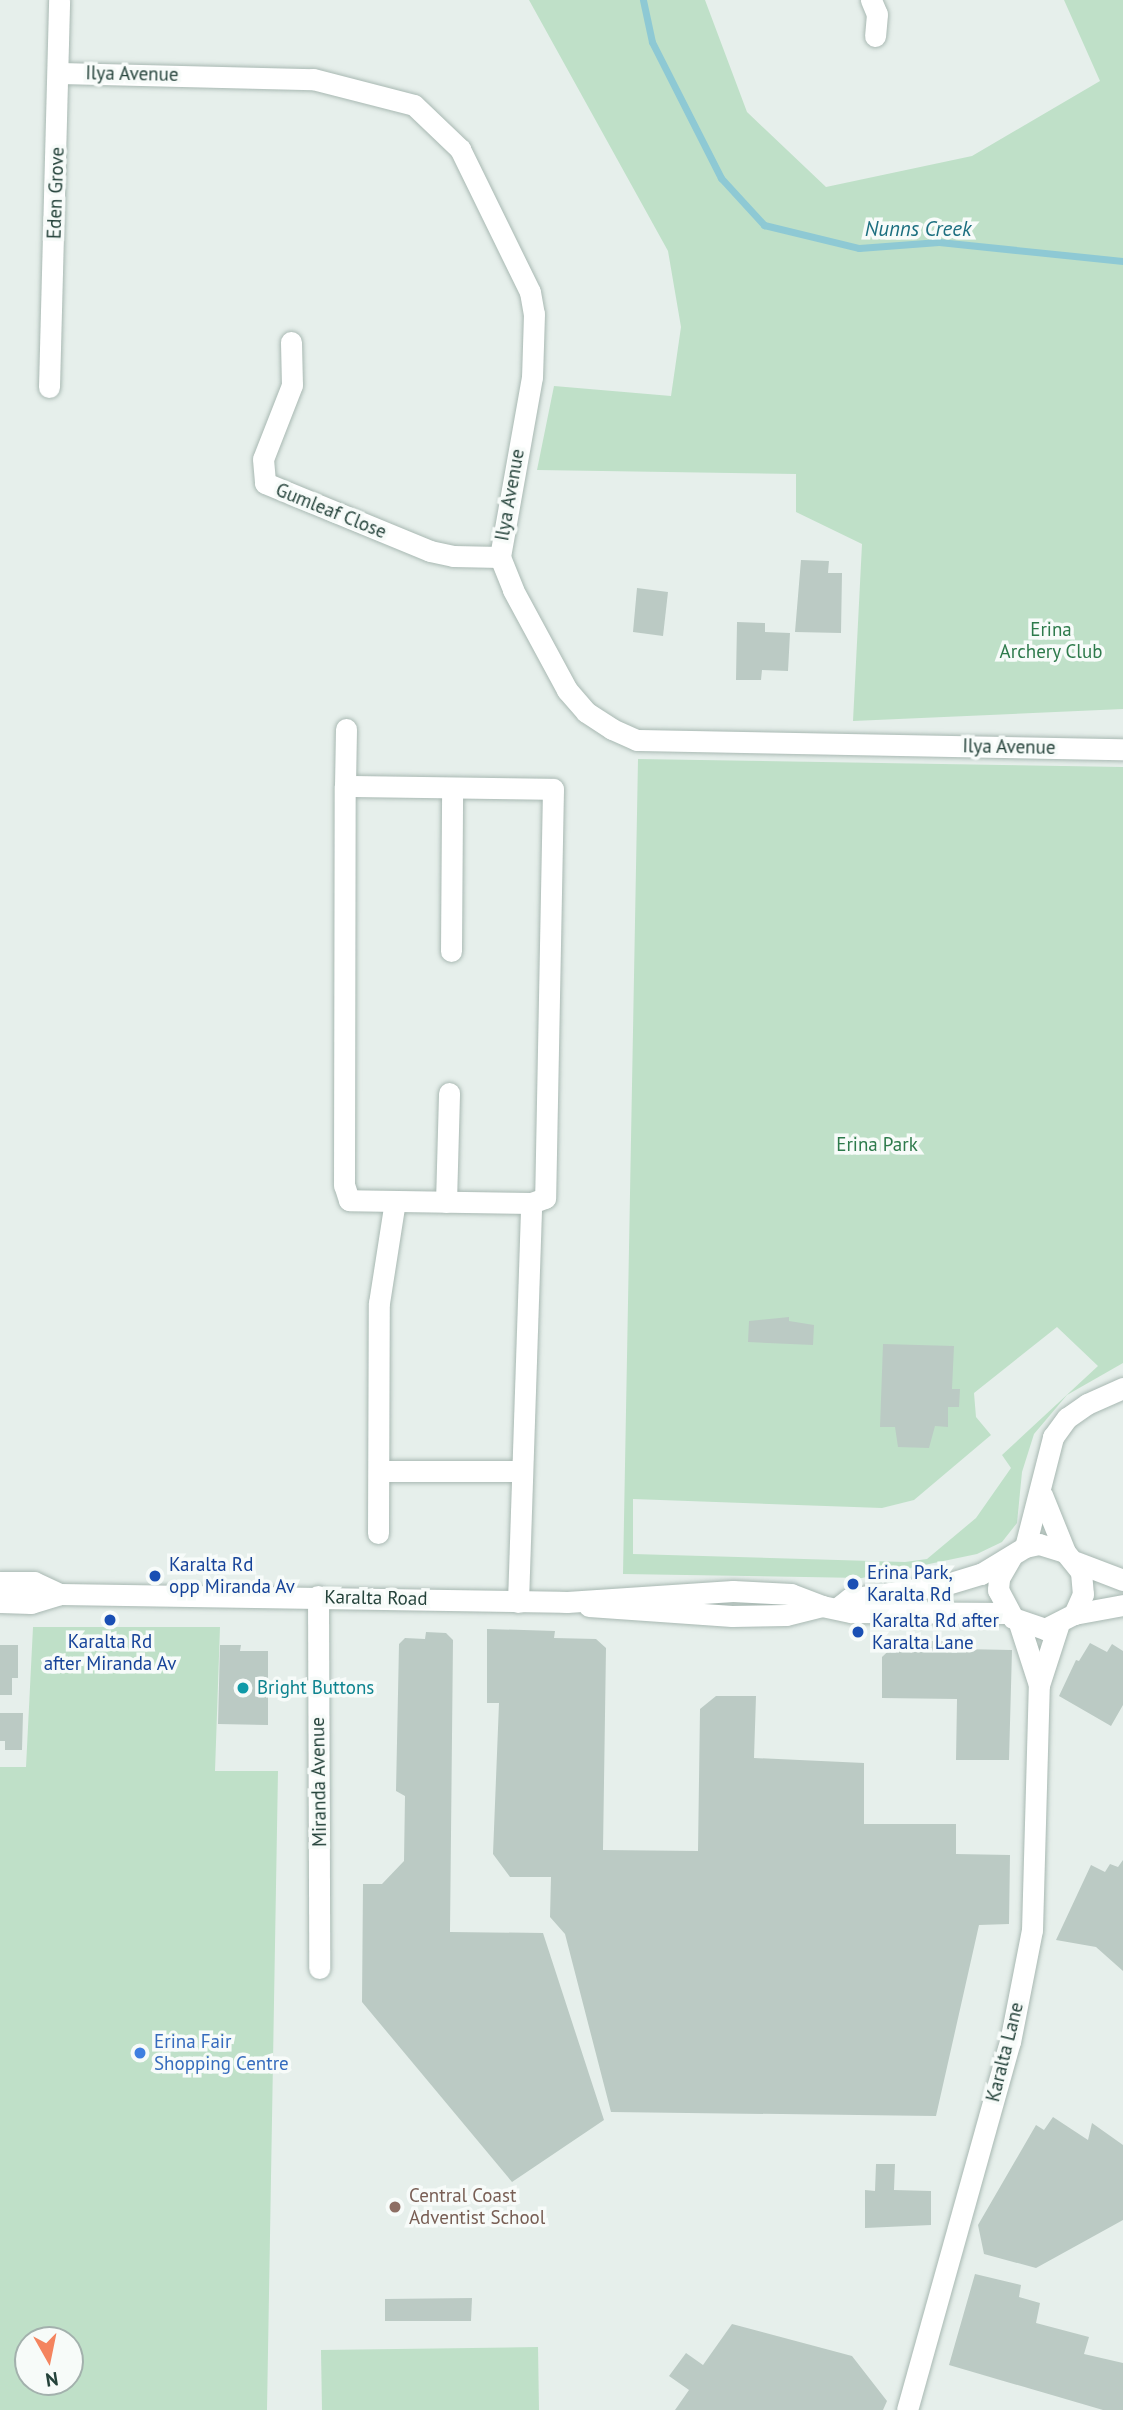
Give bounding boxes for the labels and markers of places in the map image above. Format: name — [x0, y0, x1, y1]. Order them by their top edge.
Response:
place label: Karalta Rd opp Miranda Av — [169, 1554, 296, 1598]
place label: Erina Park, Karalta Rd — [867, 1562, 953, 1606]
marker: Karalta Rd opp Miranda Av — [147, 1568, 163, 1584]
marker: Erina Park, Karalta Rd — [845, 1576, 861, 1592]
place label: Karalta Rd after Karalta Lane — [872, 1610, 999, 1654]
marker: Karalta Rd after Miranda Av — [102, 1612, 118, 1628]
marker: Karalta Rd after Karalta Lane — [850, 1624, 866, 1640]
place label: Karalta Rd after Miranda Av — [43, 1631, 177, 1675]
place label: Bright Buttons — [257, 1677, 374, 1699]
marker: Bright Buttons — [235, 1680, 251, 1696]
place label: Erina Fair Shopping Centre — [154, 2031, 289, 2075]
marker: Erina Fair Shopping Centre — [132, 2045, 148, 2061]
place label: Central Coast Adventist School — [409, 2185, 545, 2229]
marker: Central Coast Adventist School — [387, 2199, 403, 2215]

